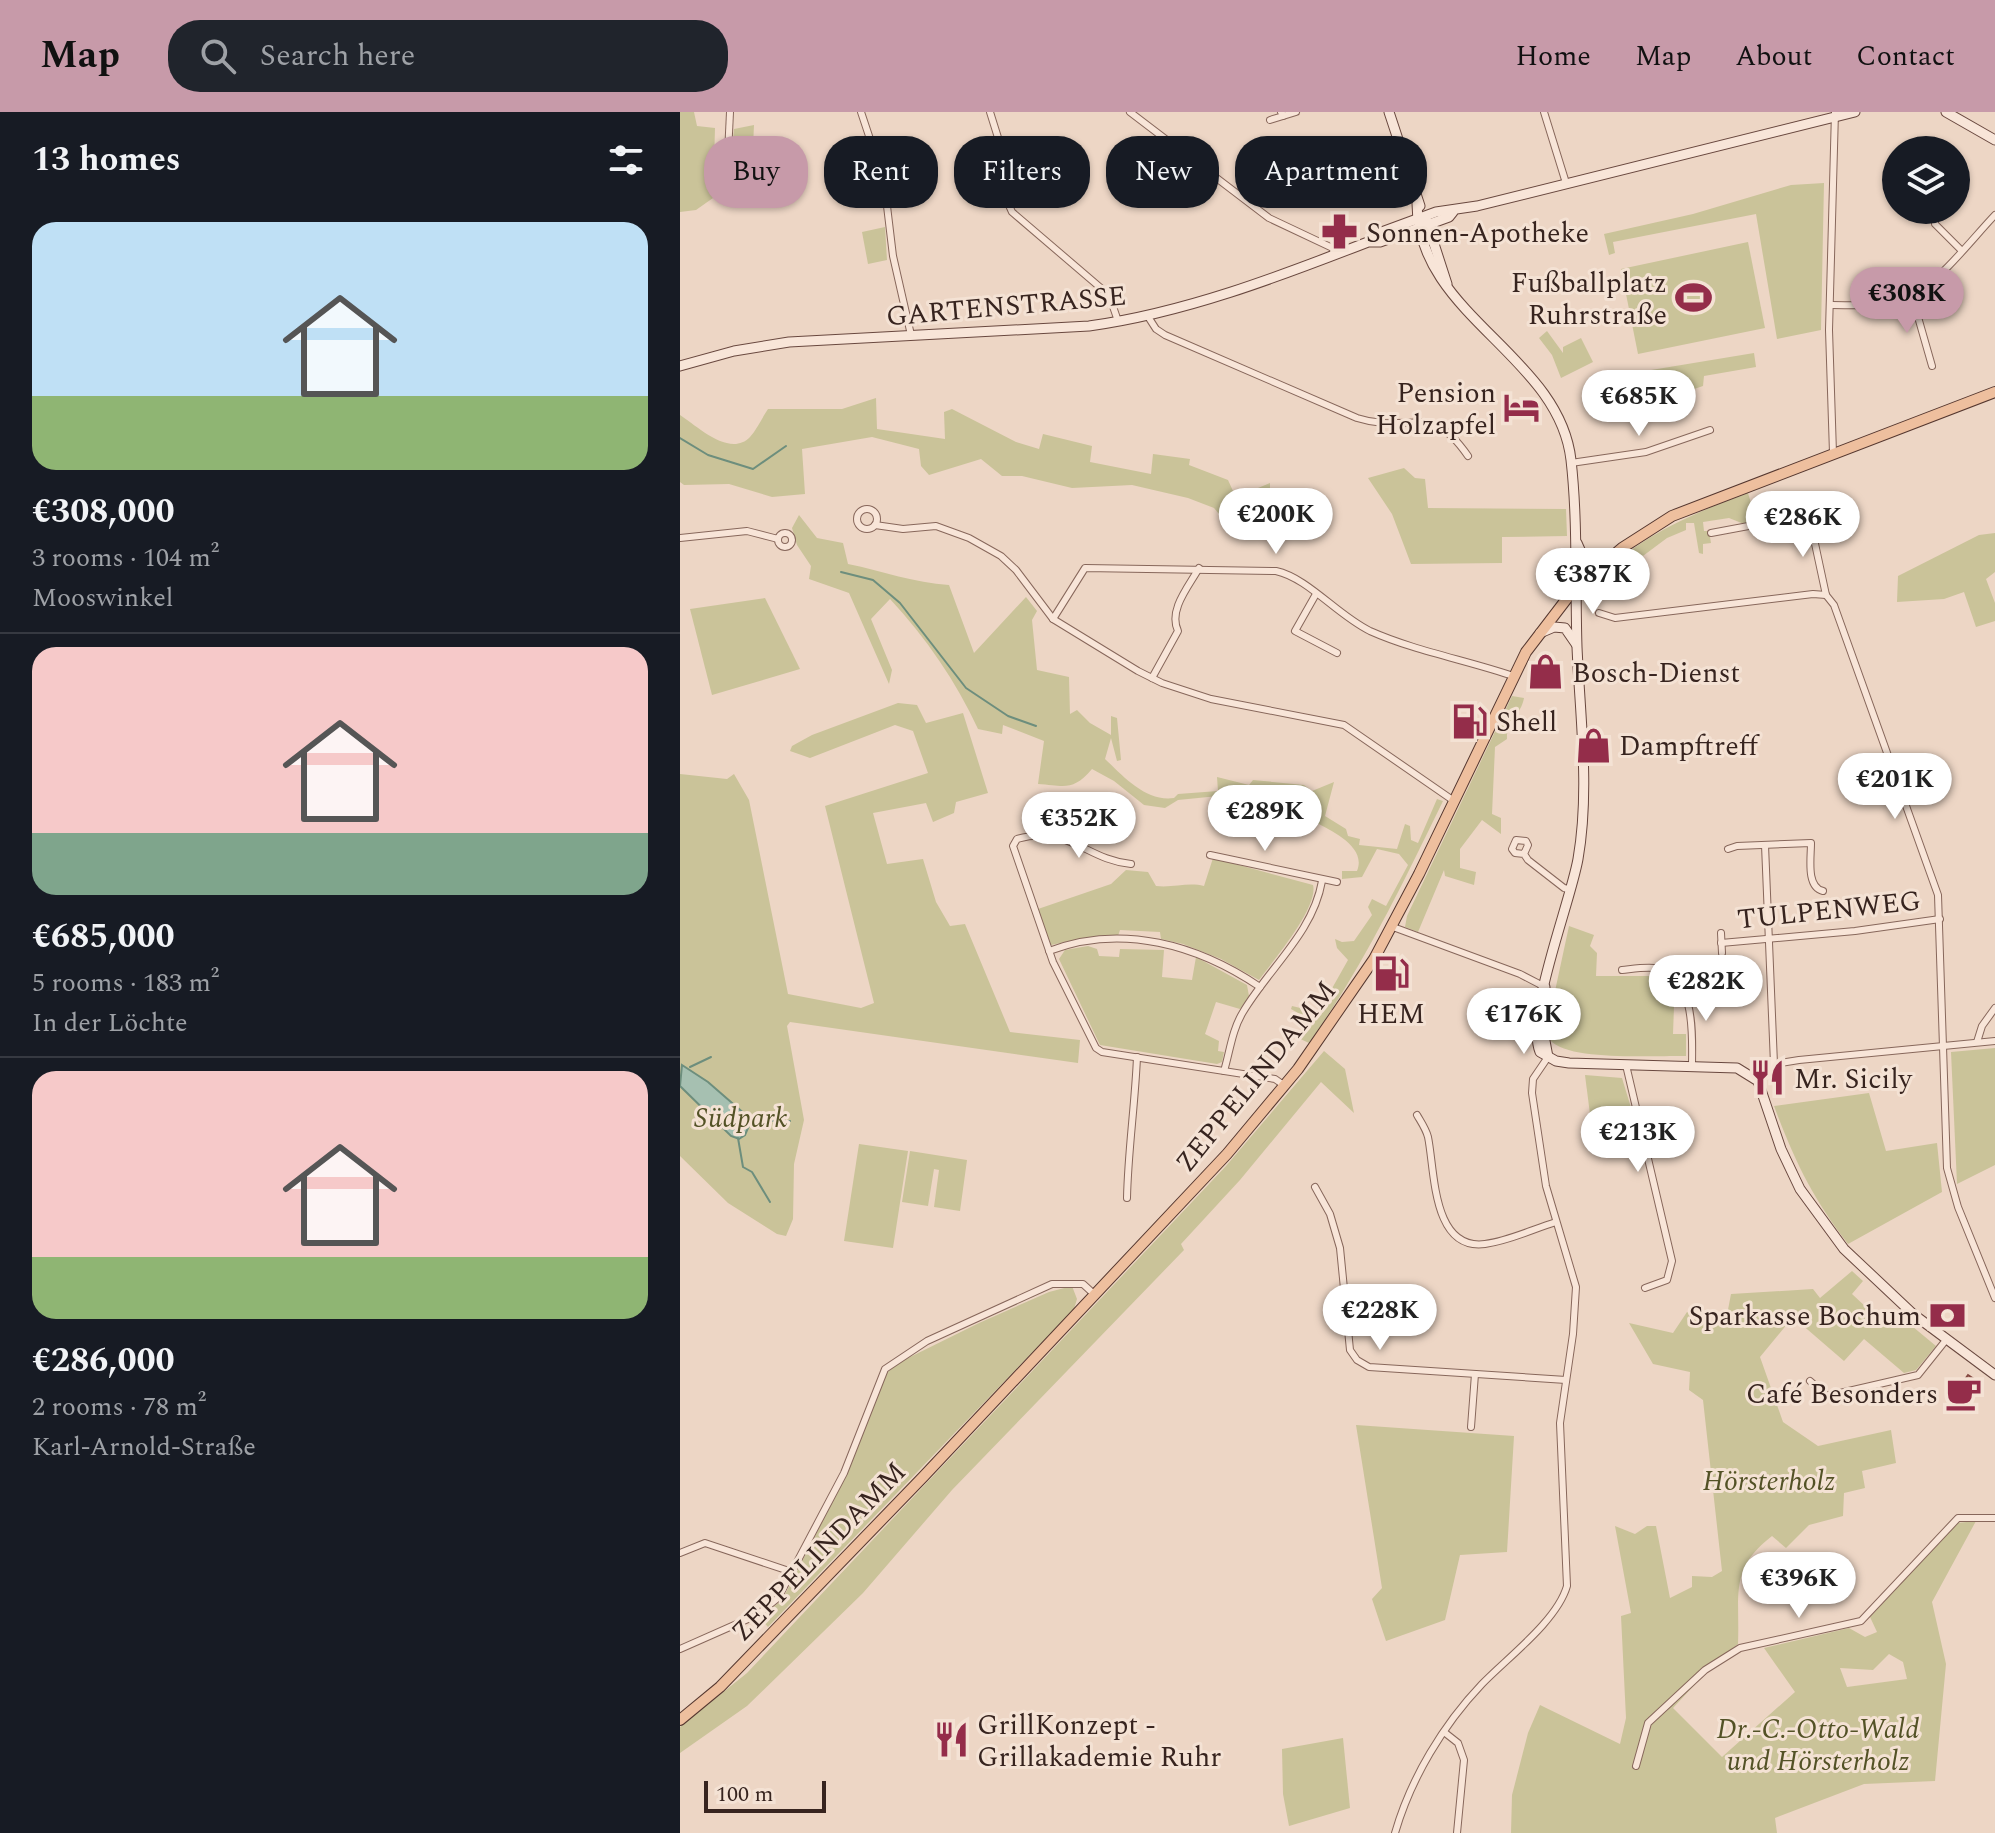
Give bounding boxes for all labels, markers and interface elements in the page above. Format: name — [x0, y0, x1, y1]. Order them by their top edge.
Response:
search box — [168, 20, 728, 92]
text: Map — [40, 27, 120, 85]
text: Search here — [260, 33, 415, 79]
icon: search — [196, 34, 240, 78]
text: Home — [1515, 35, 1591, 78]
text: Map — [1635, 35, 1691, 78]
text: About — [1735, 35, 1812, 78]
text: Contact — [1856, 35, 1955, 78]
text: 13 homes — [32, 134, 181, 186]
chip: Buy — [704, 136, 808, 208]
chip: Rent — [824, 136, 938, 208]
chip: Filters — [954, 136, 1090, 208]
chip: New — [1106, 136, 1219, 208]
chip: Apartment — [1235, 136, 1427, 208]
map controls — [1882, 136, 1970, 224]
button: layers — [1882, 136, 1970, 224]
icon: filters — [604, 138, 648, 182]
place label: Sonnen-Apotheke — [1366, 212, 1589, 255]
pharmacy icon: Sonnen-Apotheke — [1321, 213, 1359, 251]
place label: Fußballplatz Ruhrstraße — [1511, 262, 1667, 337]
pin: €308K — [1851, 267, 1963, 335]
text: €308K — [1868, 273, 1946, 313]
icon: home — [268, 274, 412, 418]
street label: GARTENSTRASSE — [884, 275, 1128, 338]
sports icon: Fußballplatz Ruhrstraße — [1674, 279, 1712, 317]
pin: €685K — [1583, 370, 1695, 438]
place label: Pension Holzapfel — [1376, 372, 1496, 447]
text: €685K — [1600, 376, 1678, 416]
hotel icon: Pension Holzapfel — [1503, 389, 1541, 427]
text: €308,000 — [32, 486, 175, 538]
pin: €200K — [1220, 488, 1332, 556]
pin: €286K — [1747, 491, 1859, 559]
text: €200K — [1237, 494, 1315, 534]
text: €286K — [1764, 497, 1842, 537]
text: 3 rooms · 104 m² — [32, 538, 219, 578]
pin: €387K — [1537, 548, 1649, 616]
text: €387K — [1554, 554, 1632, 594]
text: Mooswinkel — [32, 578, 173, 618]
place label: Bosch-Dienst — [1572, 652, 1740, 695]
shop icon: Bosch-Dienst — [1527, 653, 1565, 691]
icon: home — [268, 699, 412, 843]
place label: Shell — [1496, 701, 1557, 744]
fuel station icon: Shell — [1451, 702, 1489, 740]
place label: Dampftreff — [1619, 725, 1760, 768]
shop icon: Dampftreff — [1574, 726, 1612, 764]
pin: €201K — [1839, 753, 1951, 821]
text: €201K — [1856, 759, 1934, 799]
pin: €289K — [1209, 785, 1321, 853]
text: €289K — [1226, 791, 1304, 831]
pin: €352K — [1023, 792, 1135, 860]
text: €352K — [1040, 798, 1118, 838]
street label: TULPENWEG — [1735, 879, 1923, 942]
text: €685,000 — [32, 911, 175, 963]
fuel station icon: HEM — [1372, 954, 1410, 992]
pin: €282K — [1650, 955, 1762, 1023]
text: €282K — [1667, 961, 1745, 1001]
text: 5 rooms · 183 m² — [32, 963, 219, 1003]
street label: ZEPPELINDAMM — [1165, 972, 1347, 1182]
pin: €176K — [1468, 988, 1580, 1056]
place label: HEM — [1357, 993, 1425, 1036]
text: €176K — [1485, 994, 1563, 1034]
text: In der Löchte — [32, 1003, 188, 1043]
place label: Mr. Sicily — [1794, 1058, 1914, 1101]
restaurant icon: Mr. Sicily — [1749, 1059, 1787, 1097]
park label: Südpark — [694, 1097, 788, 1140]
pin: €213K — [1582, 1106, 1694, 1174]
text: €213K — [1599, 1112, 1677, 1152]
icon: home — [268, 1123, 412, 1267]
pin: €228K — [1324, 1284, 1436, 1352]
text: €228K — [1341, 1290, 1419, 1330]
place label: Sparkasse Bochum — [1688, 1295, 1921, 1338]
bank icon: Sparkasse Bochum — [1928, 1296, 1966, 1334]
text: €286,000 — [32, 1335, 175, 1387]
place label: Café Besonders — [1746, 1373, 1938, 1416]
cafe icon: Café Besonders — [1945, 1374, 1983, 1412]
text: 2 rooms · 78 m² — [32, 1387, 206, 1427]
text: Karl-Arnold-Straße — [32, 1427, 256, 1467]
street label: ZEPPELINDAMM — [722, 1452, 917, 1652]
park label: Hörsterholz — [1703, 1460, 1835, 1503]
pin: €396K — [1743, 1552, 1855, 1620]
text: €396K — [1760, 1558, 1838, 1598]
place label: GrillKonzept - Grillakademie Ruhr — [977, 1704, 1221, 1779]
park label: Dr.-C.-Otto-Wald und Hörsterholz — [1717, 1708, 1919, 1783]
restaurant icon: GrillKonzept - Grillakademie Ruhr — [932, 1721, 970, 1759]
scale bar — [704, 1777, 826, 1813]
text: 100 m — [716, 1778, 773, 1811]

